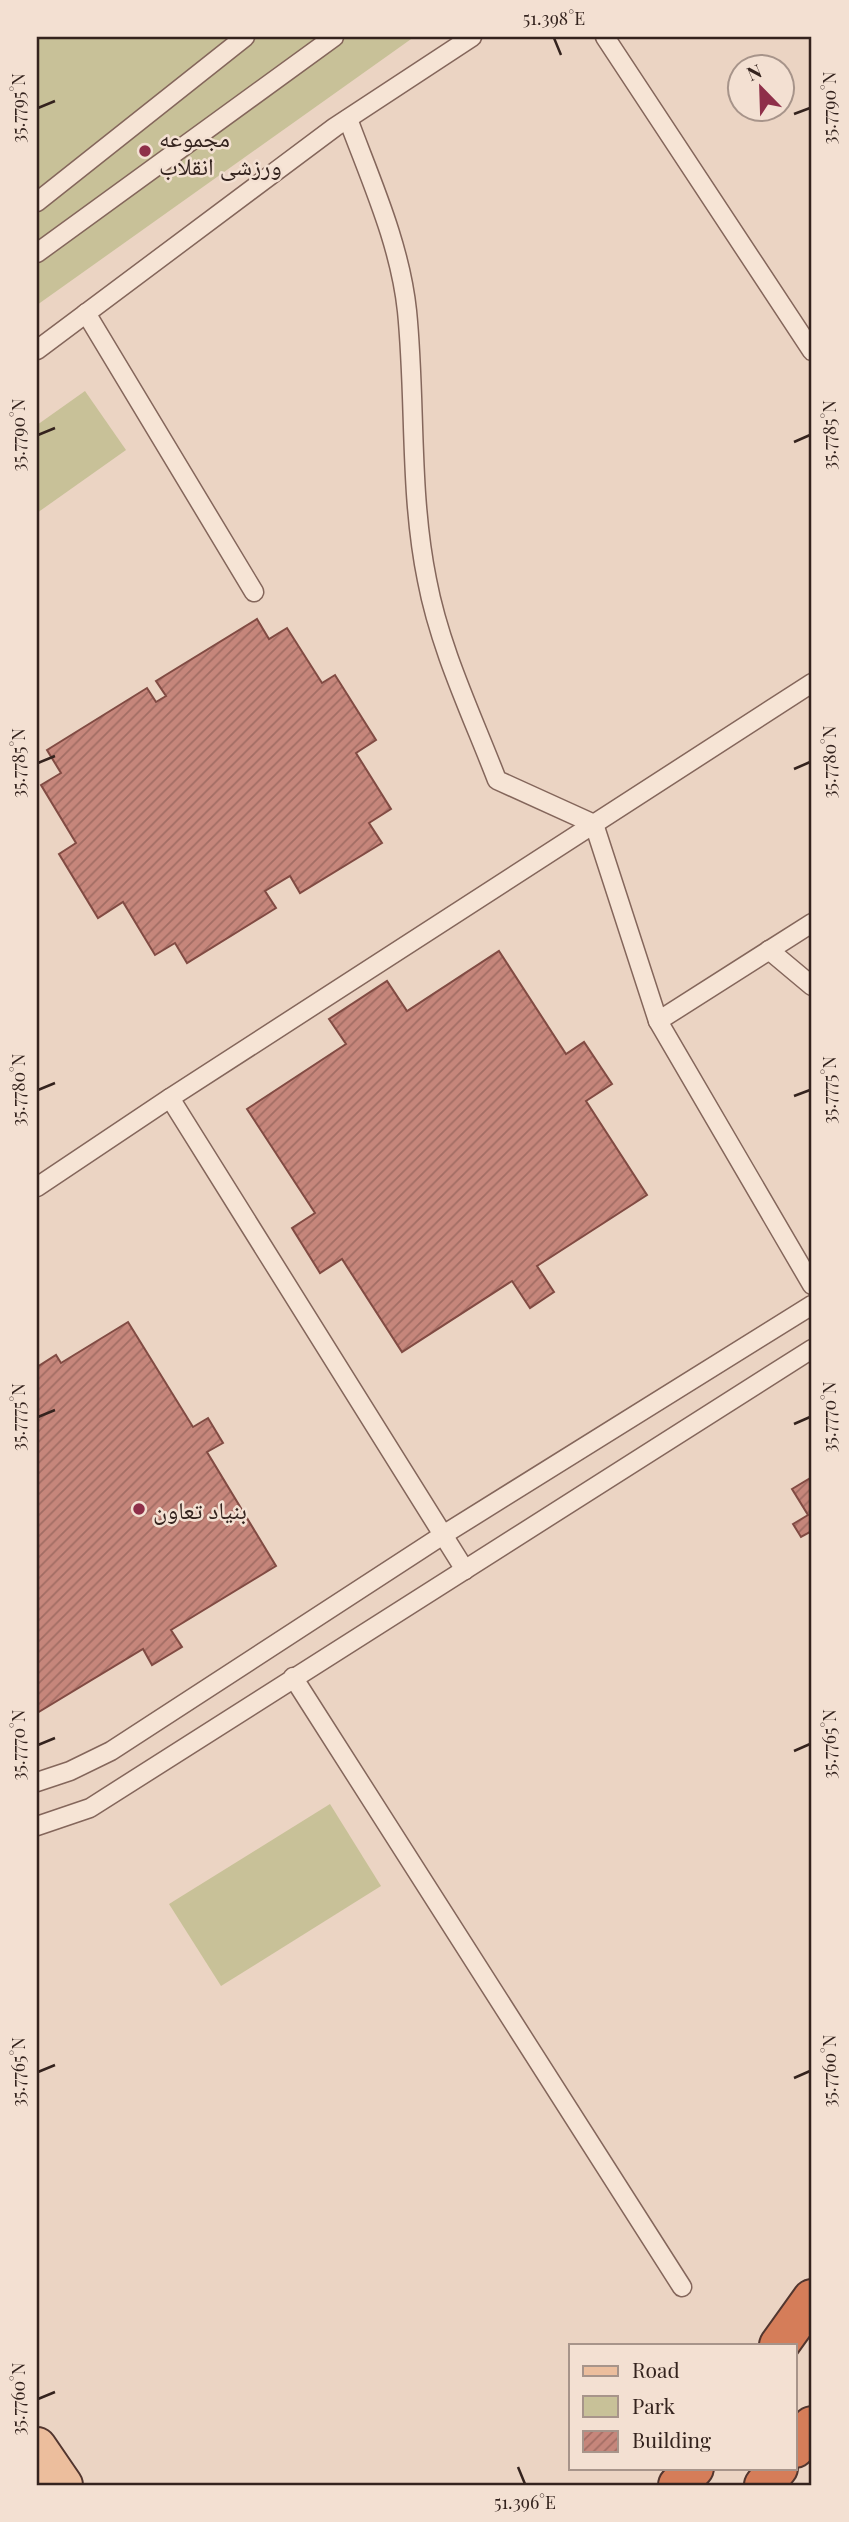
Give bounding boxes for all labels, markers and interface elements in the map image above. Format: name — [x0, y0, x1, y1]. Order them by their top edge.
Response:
text: 51.398°E — [523, 6, 585, 30]
north arrow — [726, 52, 796, 122]
text: N — [743, 57, 766, 86]
text: 35.7790°N — [817, 71, 841, 144]
text: 35.7795°N — [6, 73, 30, 143]
place label: مجموعه ورزشی انقلاب — [159, 121, 282, 181]
marker: مجموعه ورزشی انقلاب — [137, 143, 153, 159]
text: 35.7790°N — [6, 398, 30, 471]
text: 35.7785°N — [817, 400, 841, 470]
text: 35.7780°N — [817, 725, 841, 799]
text: 35.7785°N — [6, 728, 30, 798]
text: 35.7780°N — [6, 1053, 30, 1127]
text: 35.7775°N — [817, 1056, 841, 1124]
text: 35.7770°N — [817, 1381, 841, 1453]
text: 35.7775°N — [6, 1383, 30, 1451]
place label: بنیاد تعاون — [153, 1493, 247, 1525]
marker: بنیاد تعاون — [131, 1501, 147, 1517]
text: 35.7770°N — [6, 1709, 30, 1781]
text: 35.7765°N — [817, 1709, 841, 1779]
text: 35.7760°N — [817, 2034, 841, 2108]
text: 35.7765°N — [6, 2037, 30, 2107]
legend — [569, 2344, 796, 2470]
text: Road — [632, 2355, 680, 2383]
text: 35.7760°N — [6, 2362, 30, 2436]
text: Park — [632, 2391, 676, 2419]
text: Building — [632, 2425, 711, 2453]
text: 51.396°E — [494, 2490, 556, 2514]

